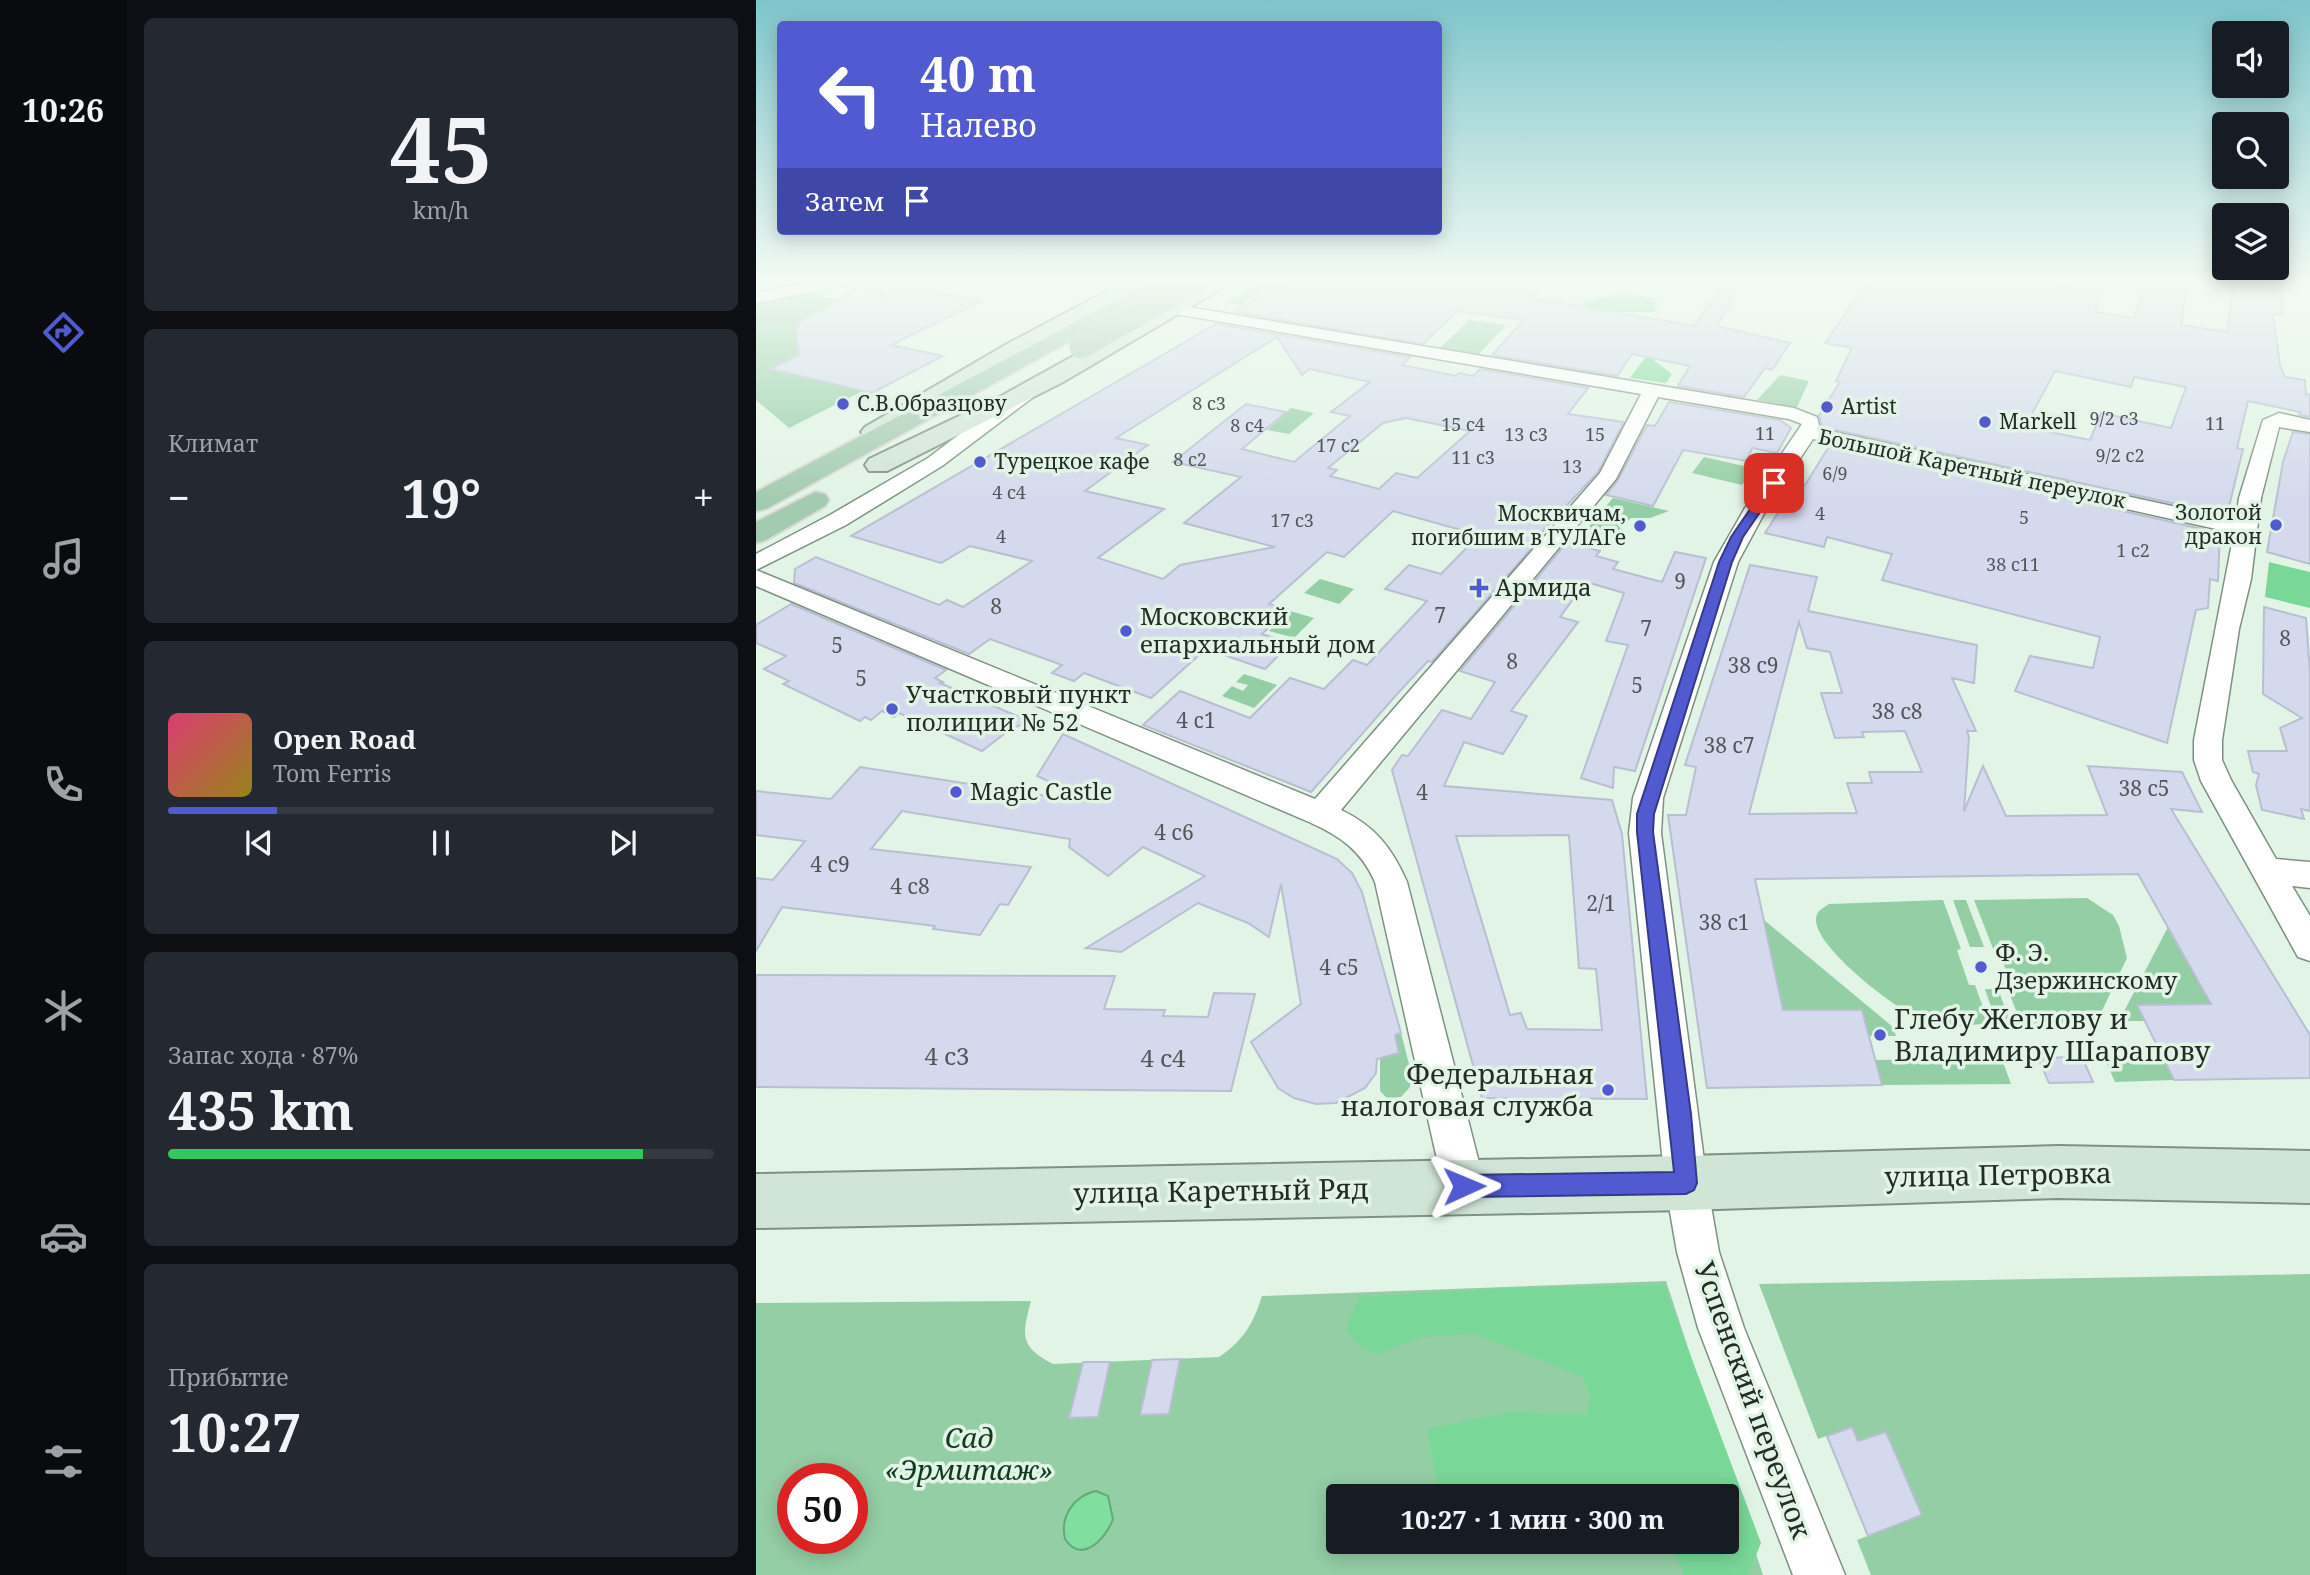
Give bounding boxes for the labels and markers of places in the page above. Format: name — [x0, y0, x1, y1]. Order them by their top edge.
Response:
place label: С.В.Образцову — [857, 389, 1007, 417]
place label: Artist — [1841, 392, 1897, 420]
marker: С.В.Образцову — [835, 396, 851, 412]
marker: Artist — [1819, 399, 1835, 415]
place label: Markell — [1999, 407, 2077, 435]
marker: Markell — [1977, 414, 1993, 430]
place label: Турецкое кафе — [994, 447, 1150, 475]
pin — [1744, 453, 1804, 513]
marker: Турецкое кафе — [972, 454, 988, 470]
place label: Золотой дракон — [2175, 498, 2262, 550]
place label: Москвичам, погибшим в ГУЛАГе — [1411, 499, 1626, 551]
marker: Золотой дракон — [2268, 517, 2284, 533]
marker: Москвичам, погибшим в ГУЛАГе — [1632, 518, 1648, 534]
place label: Армида — [1495, 570, 1592, 603]
marker: Армида — [1469, 578, 1489, 598]
place label: Московский епархиальный дом — [1140, 599, 1376, 660]
marker: Московский епархиальный дом — [1118, 623, 1134, 639]
place label: Участковый пункт полиции № 52 — [906, 677, 1131, 738]
marker: Участковый пункт полиции № 52 — [884, 701, 900, 717]
place label: Magic Castle — [970, 774, 1112, 807]
marker: Magic Castle — [948, 784, 964, 800]
place label: Ф. Э. Дзержинскому — [1995, 935, 2177, 996]
marker: Ф. Э. Дзержинскому — [1973, 959, 1989, 975]
place label: Глебу Жеглову и Владимиру Шарапову — [1894, 999, 2211, 1069]
marker: Глебу Жеглову и Владимиру Шарапову — [1872, 1027, 1888, 1043]
place label: Федеральная налоговая служба — [1340, 1054, 1594, 1124]
marker: Федеральная налоговая служба — [1600, 1082, 1616, 1098]

